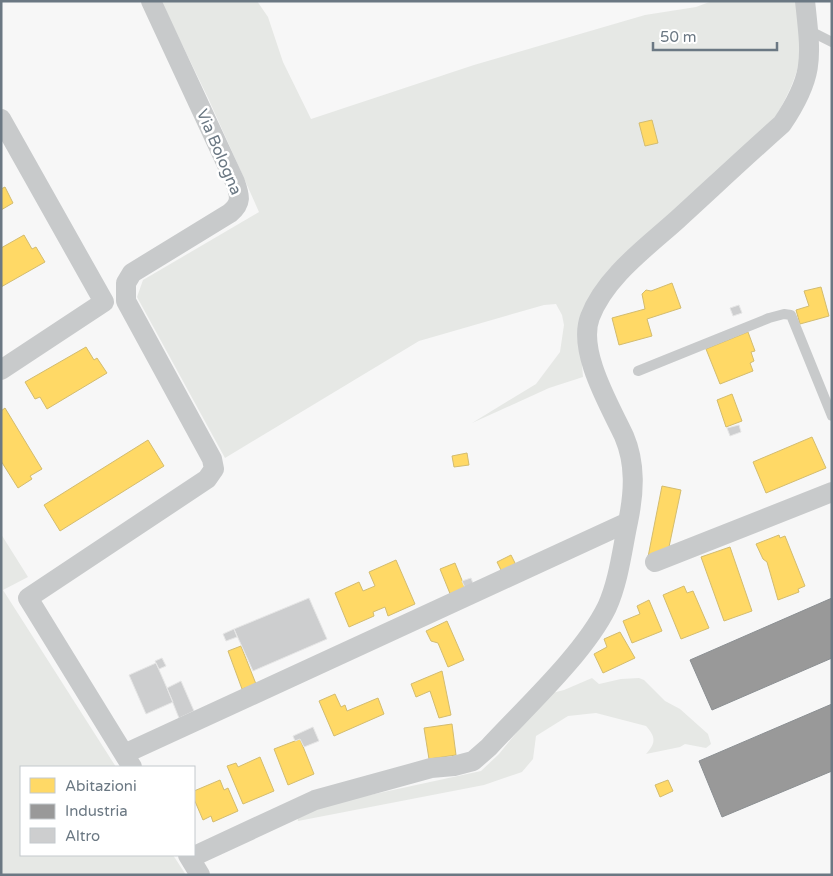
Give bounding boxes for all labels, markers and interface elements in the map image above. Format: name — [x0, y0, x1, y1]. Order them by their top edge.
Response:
scale bar — [653, 20, 777, 52]
text: 50 m — [660, 28, 697, 46]
street label: Via Bologna — [192, 106, 246, 198]
legend — [20, 766, 195, 856]
text: Abitazioni — [65, 777, 137, 795]
text: Industria — [65, 802, 128, 820]
text: Altro — [65, 827, 100, 845]

